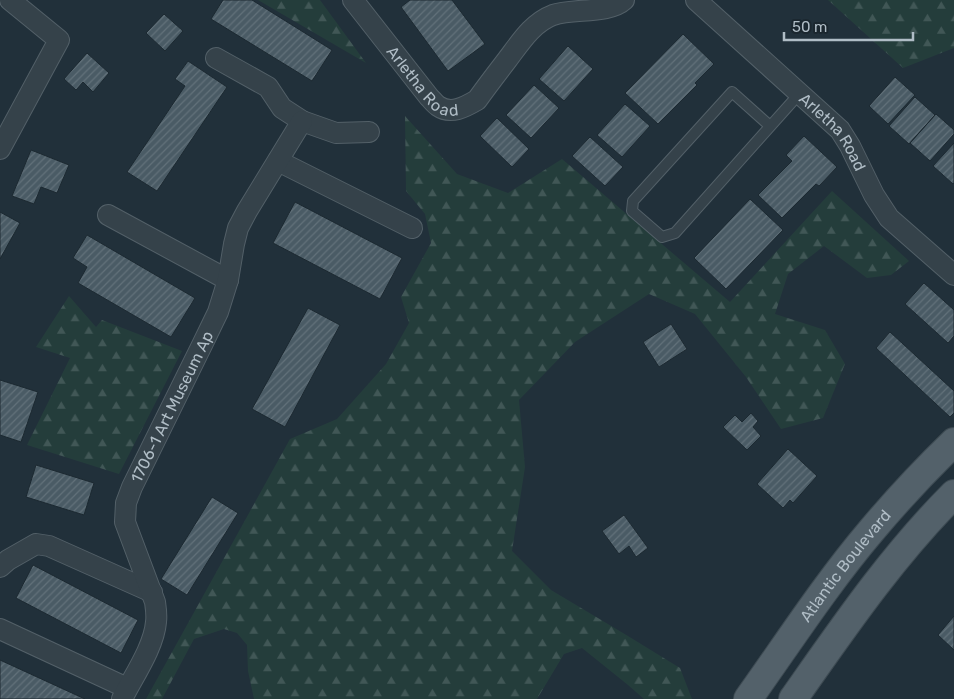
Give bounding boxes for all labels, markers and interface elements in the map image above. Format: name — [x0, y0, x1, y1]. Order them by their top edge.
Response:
scale bar — [784, 10, 913, 42]
text: 50 m — [792, 18, 827, 36]
street label: Arletha Road — [383, 42, 460, 120]
street label: Arletha Road — [796, 89, 870, 174]
street label: 1706-1 Art Museum Ap — [126, 328, 217, 486]
street label: Atlantic Boulevard — [796, 506, 894, 625]

